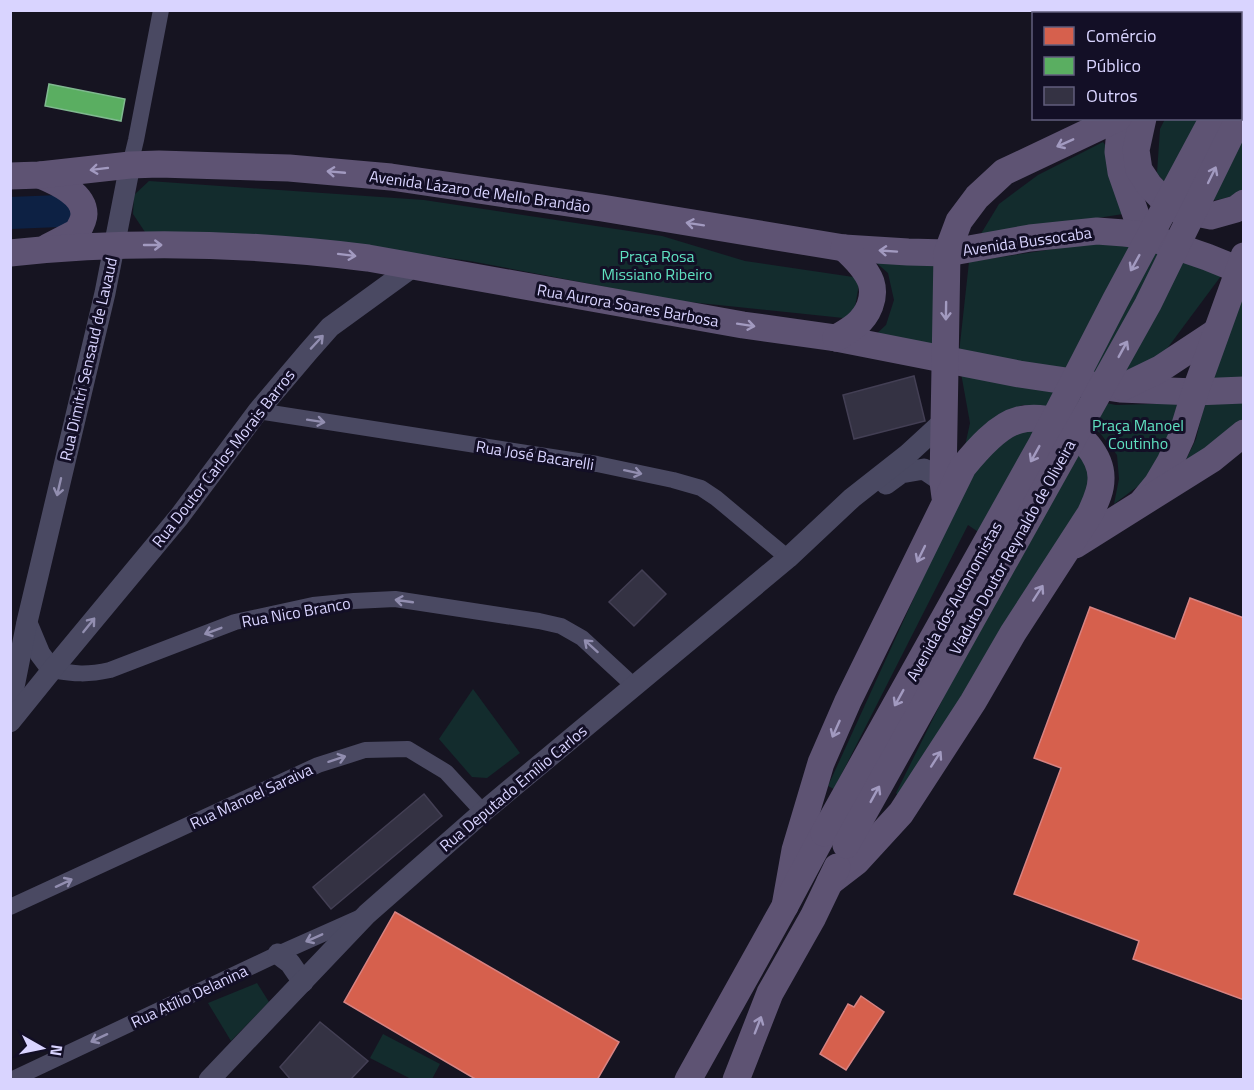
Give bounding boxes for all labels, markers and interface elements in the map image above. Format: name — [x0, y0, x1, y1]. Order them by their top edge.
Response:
legend — [1032, 12, 1242, 120]
text: Comércio — [1086, 22, 1157, 49]
text: Público — [1086, 52, 1141, 79]
text: Outros — [1086, 82, 1138, 109]
one-way arrow — [1056, 138, 1074, 149]
one-way arrow — [90, 163, 110, 174]
street label: Avenida Lázaro de Mello Brandão — [368, 164, 592, 218]
one-way arrow — [327, 166, 347, 177]
one-way arrow — [1206, 166, 1218, 184]
one-way arrow — [686, 218, 706, 229]
street label: Avenida Bussocaba — [961, 220, 1093, 262]
one-way arrow — [142, 239, 162, 251]
park label: Praça Rosa Missiano Ribeiro — [601, 244, 713, 286]
one-way arrow — [879, 245, 899, 256]
one-way arrow — [337, 250, 357, 261]
one-way arrow — [1129, 253, 1140, 271]
street label: Rua Dimitri Sensaud de Lavaud — [53, 255, 123, 463]
street label: Rua Aurora Soares Barbosa — [535, 277, 721, 333]
one-way arrow — [940, 301, 952, 321]
one-way arrow — [736, 320, 756, 331]
one-way arrow — [310, 335, 324, 350]
one-way arrow — [1117, 341, 1129, 358]
street label: Rua Doutor Carlos Morais Barros — [146, 364, 300, 552]
park label: Praça Manoel Coutinho — [1092, 413, 1184, 455]
one-way arrow — [306, 415, 325, 426]
street label: Rua José Bacarelli — [474, 434, 596, 476]
street label: Viaduto Doutor Reynaldo de Oliveira — [943, 435, 1081, 659]
one-way arrow — [1029, 445, 1041, 462]
one-way arrow — [623, 466, 642, 478]
one-way arrow — [53, 476, 64, 496]
street label: Avenida dos Autonomistas — [900, 517, 1008, 685]
one-way arrow — [914, 544, 926, 562]
one-way arrow — [1032, 585, 1044, 602]
street label: Rua Nico Branco — [240, 591, 352, 633]
one-way arrow — [395, 595, 415, 606]
one-way arrow — [83, 617, 96, 633]
one-way arrow — [204, 626, 223, 637]
one-way arrow — [584, 639, 599, 653]
one-way arrow — [893, 688, 904, 706]
street label: Rua Deputado Emílio Carlos — [434, 719, 592, 857]
one-way arrow — [830, 720, 841, 738]
one-way arrow — [930, 751, 942, 768]
one-way arrow — [327, 753, 346, 764]
street label: Rua Manoel Saraiva — [186, 757, 316, 835]
one-way arrow — [869, 786, 881, 803]
one-way arrow — [54, 876, 72, 888]
one-way arrow — [305, 933, 323, 944]
street label: Rua Atílio Delanina — [127, 958, 251, 1034]
one-way arrow — [753, 1016, 764, 1035]
north arrow — [12, 1018, 72, 1078]
one-way arrow — [91, 1033, 109, 1045]
text: N — [44, 1043, 70, 1058]

